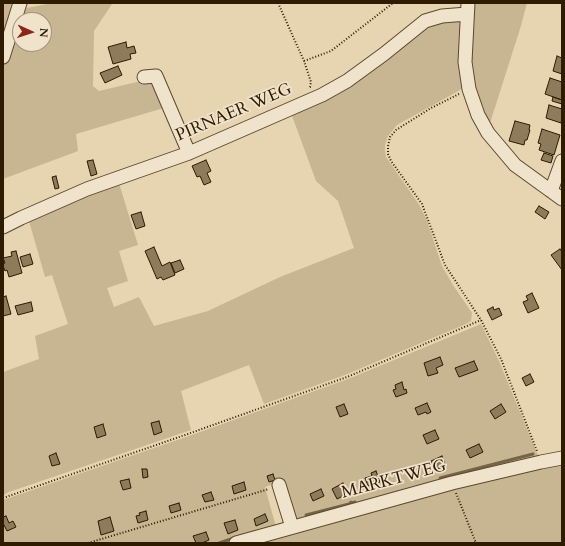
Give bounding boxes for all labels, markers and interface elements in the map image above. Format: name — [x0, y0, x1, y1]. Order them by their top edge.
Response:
north arrow — [12, 12, 52, 52]
text: N — [36, 27, 51, 38]
street label: PIRNAER WEG — [173, 79, 295, 147]
street label: MARKTWEG — [339, 456, 449, 504]

